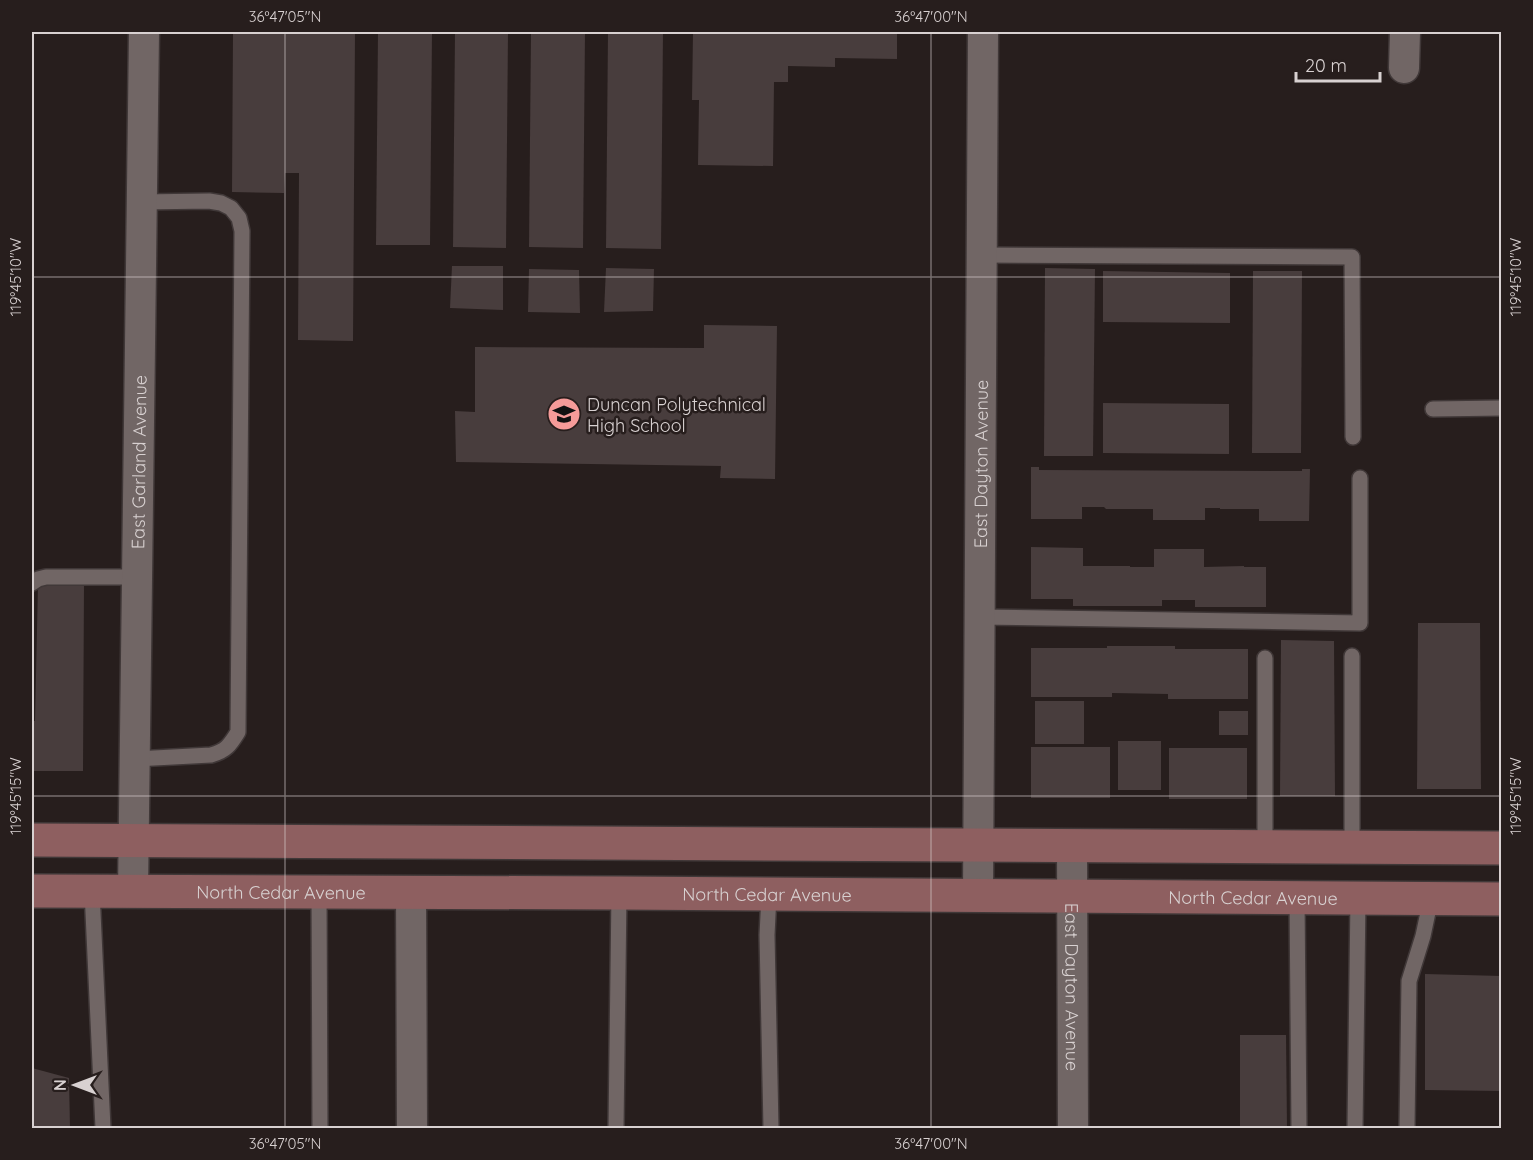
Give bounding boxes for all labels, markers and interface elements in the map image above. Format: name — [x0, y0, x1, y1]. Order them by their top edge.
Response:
text: 36°47'05"N — [249, 7, 321, 26]
text: 36°47'00"N — [894, 7, 968, 26]
scale bar — [1296, 45, 1380, 83]
text: 20 m — [1305, 54, 1347, 77]
text: 119°45'10"W — [6, 237, 25, 316]
text: 119°45'10"W — [1506, 237, 1525, 316]
street label: East Garland Avenue — [126, 375, 151, 549]
street label: East Dayton Avenue — [969, 380, 992, 548]
place label: Duncan Polytechnical High School — [587, 393, 766, 437]
school or university icon: Duncan Polytechnical High School — [546, 396, 582, 432]
text: 119°45'15"W — [6, 757, 25, 835]
text: 119°45'15"W — [1506, 757, 1525, 835]
street label: North Cedar Avenue — [196, 880, 366, 904]
street label: North Cedar Avenue — [682, 882, 852, 906]
street label: North Cedar Avenue — [1168, 885, 1338, 909]
street label: East Dayton Avenue — [1061, 903, 1084, 1071]
north arrow — [45, 1055, 105, 1115]
text: N — [50, 1079, 70, 1091]
text: 36°47'05"N — [249, 1134, 321, 1153]
text: 36°47'00"N — [894, 1134, 968, 1153]

